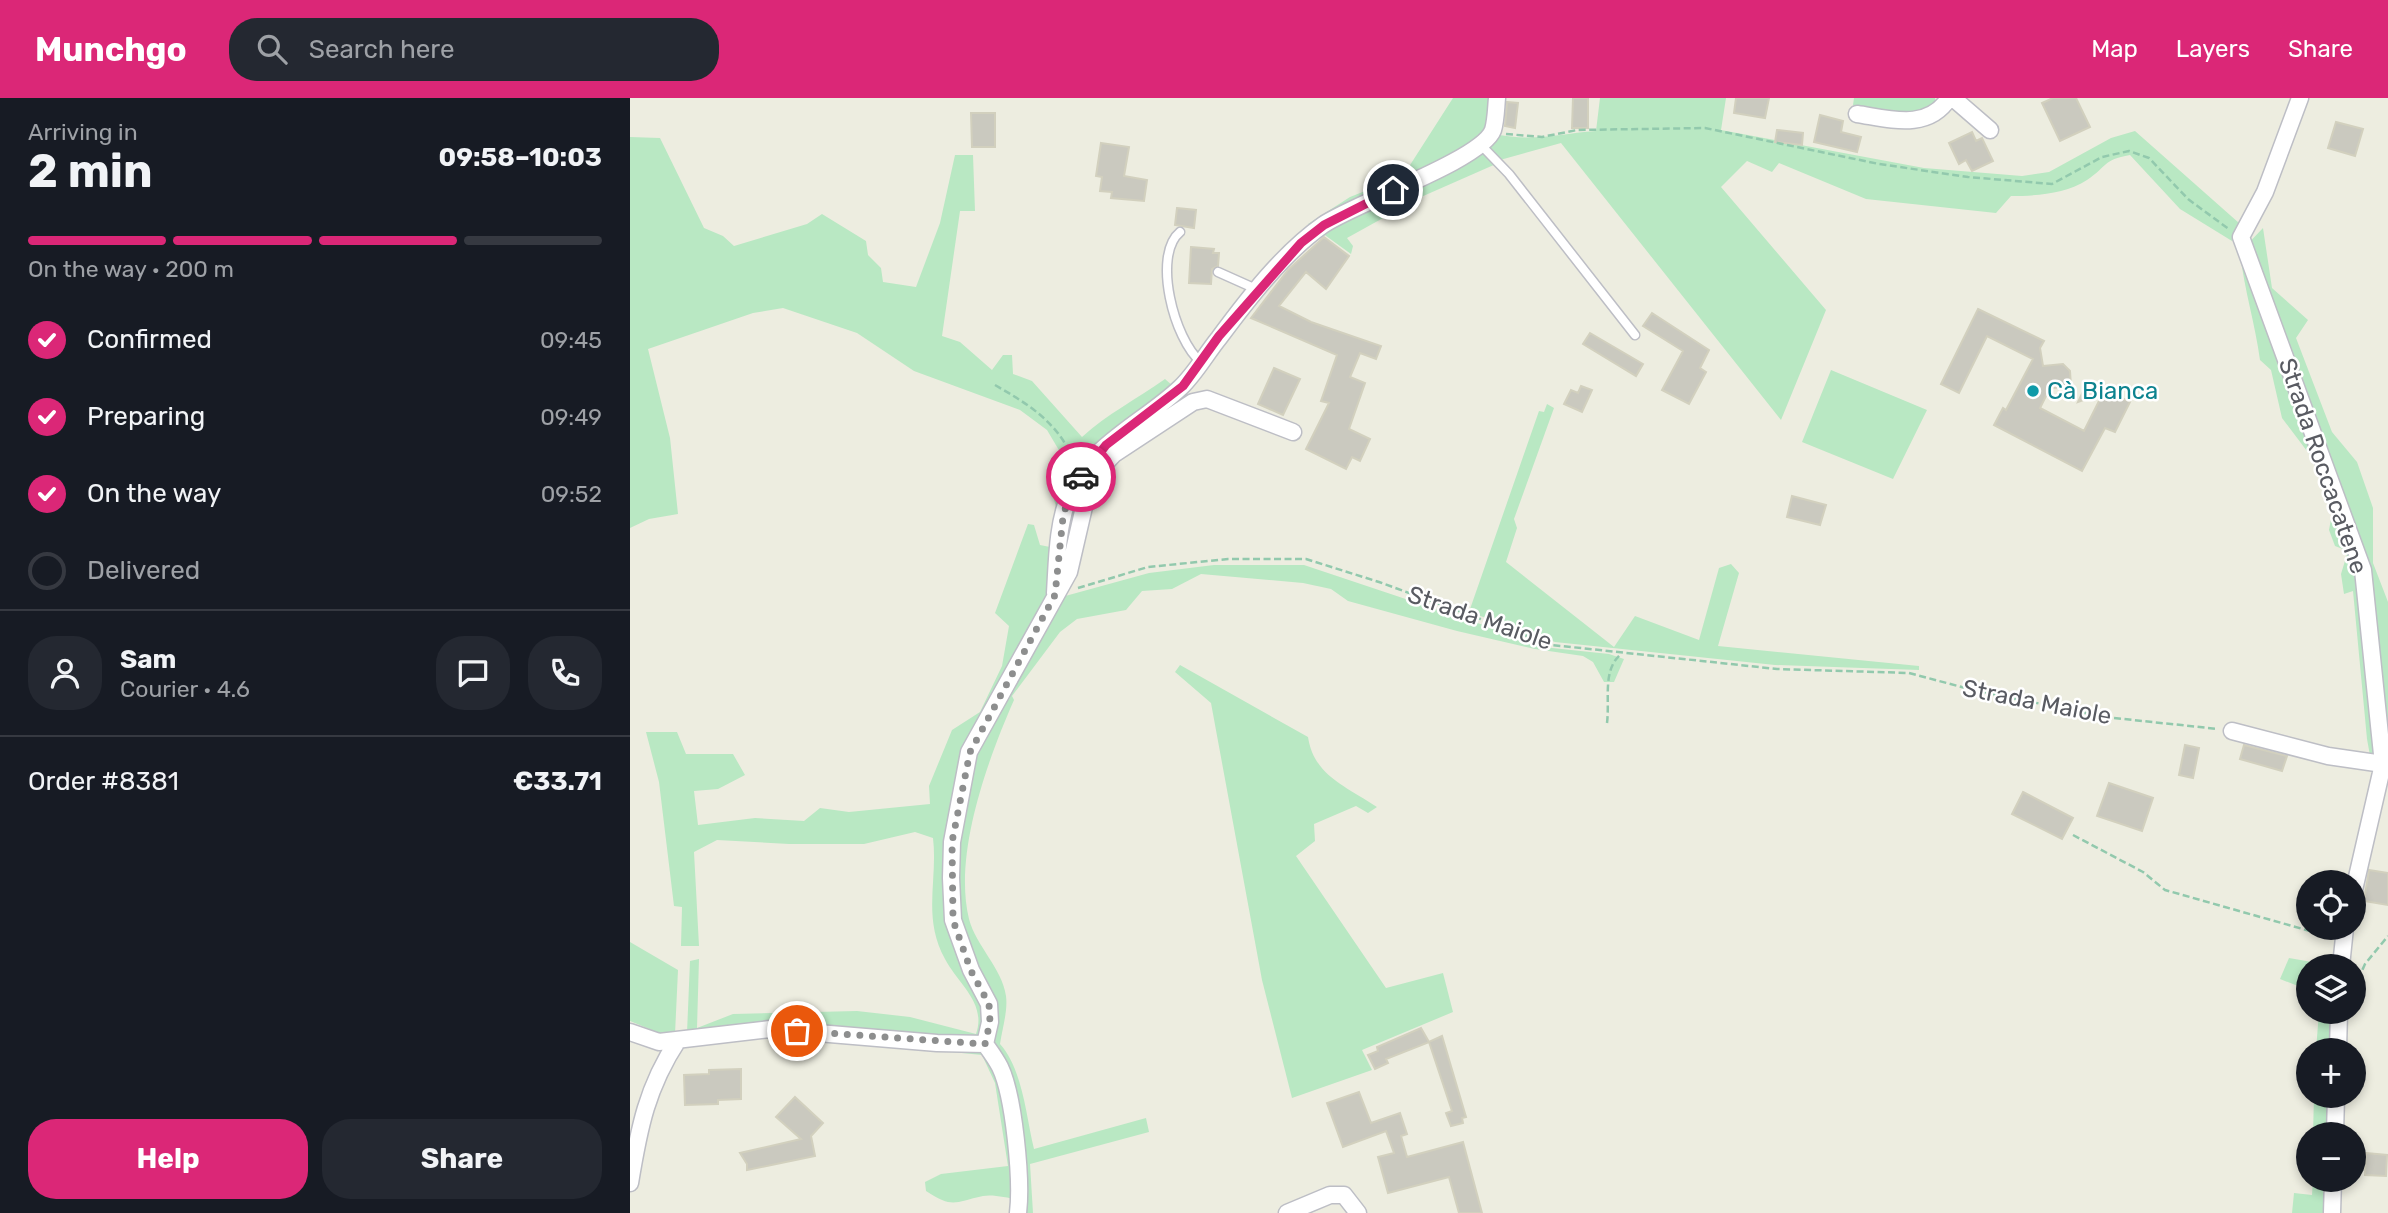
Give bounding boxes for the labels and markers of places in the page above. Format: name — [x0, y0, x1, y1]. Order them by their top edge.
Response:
pin — [1363, 160, 1423, 220]
place label: Cà Bianca — [2047, 377, 2158, 405]
marker: Cà Bianca — [2025, 383, 2041, 399]
pin — [767, 1001, 827, 1061]

